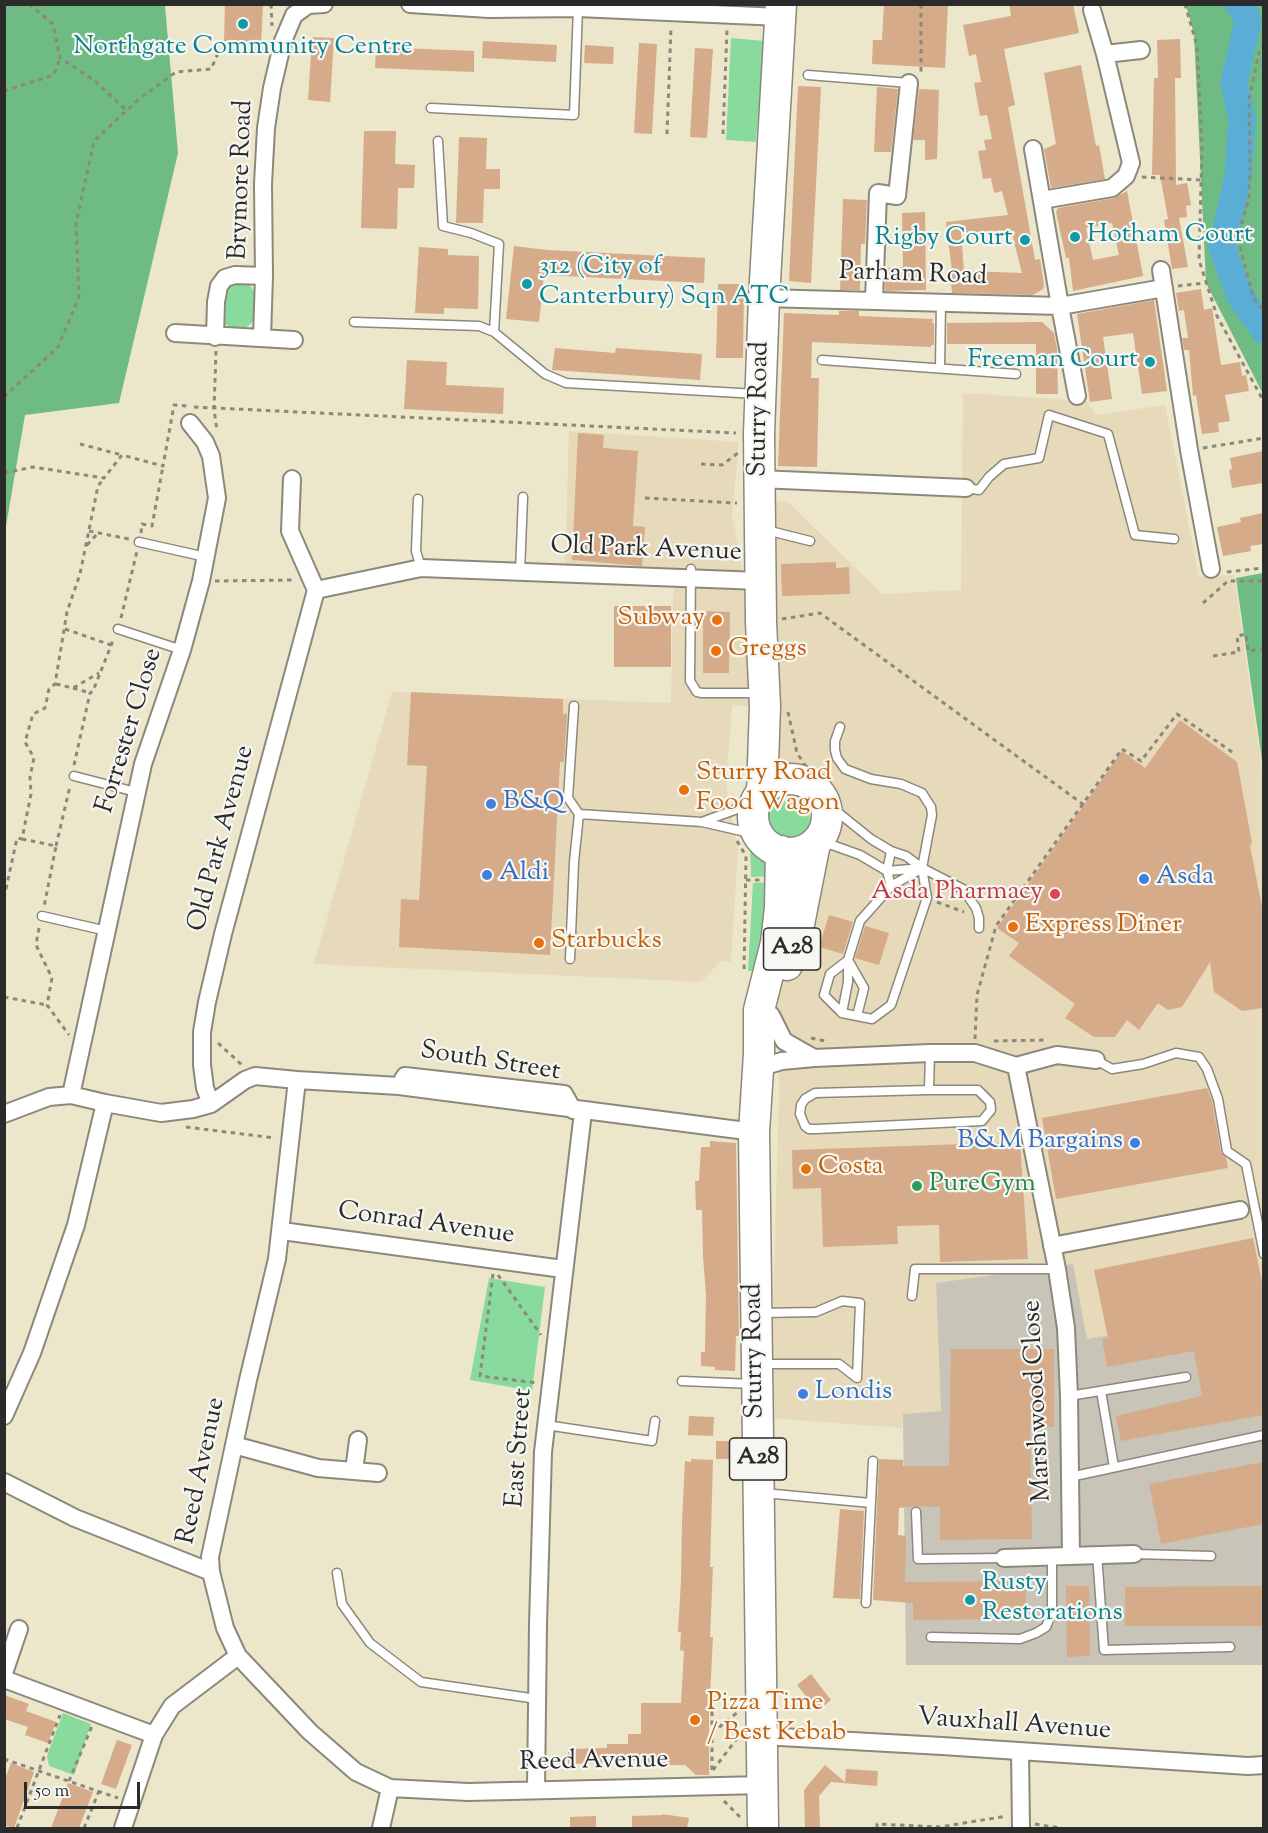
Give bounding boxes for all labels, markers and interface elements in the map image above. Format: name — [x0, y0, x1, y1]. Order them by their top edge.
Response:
marker: Northgate Community Centre — [236, 17, 250, 31]
place label: Northgate Community Centre — [73, 33, 413, 65]
street label: Brymore Road — [225, 99, 261, 261]
place label: Hotham Court — [1087, 221, 1253, 253]
place label: Rigby Court — [875, 224, 1013, 256]
marker: Hotham Court — [1068, 230, 1082, 244]
marker: Rigby Court — [1018, 233, 1032, 247]
place label: 312 (City of Canterbury) Sqn ATC — [539, 253, 790, 314]
street label: Parham Road — [838, 258, 988, 294]
marker: 312 (City of Canterbury) Sqn ATC — [520, 277, 534, 291]
street label: Sturry Road — [744, 341, 778, 477]
place label: Freeman Court — [968, 346, 1138, 378]
marker: Freeman Court — [1143, 355, 1157, 369]
street label: Old Park Avenue — [550, 532, 742, 570]
place label: Subway — [617, 604, 705, 636]
marker: Subway — [710, 613, 724, 627]
place label: Greggs — [728, 635, 807, 667]
marker: Greggs — [709, 644, 723, 658]
street label: Forrester Close — [91, 645, 171, 817]
street label: Old Park Avenue — [183, 742, 263, 936]
place label: Sturry Road Food Wagon — [696, 759, 840, 820]
marker: Sturry Road Food Wagon — [677, 783, 691, 797]
place label: B&Q — [503, 788, 564, 820]
marker: B&Q — [484, 797, 498, 811]
place label: Aldi — [499, 859, 549, 891]
place label: Asda — [1156, 863, 1214, 895]
marker: Aldi — [480, 868, 494, 882]
marker: Asda — [1137, 872, 1151, 886]
place label: Asda Pharmacy — [871, 878, 1043, 910]
marker: Asda Pharmacy — [1048, 887, 1062, 901]
place label: Express Diner — [1025, 911, 1182, 943]
marker: Express Diner — [1006, 920, 1020, 934]
place label: Starbucks — [551, 927, 662, 959]
road number: A28 — [764, 928, 820, 970]
marker: Starbucks — [532, 936, 546, 950]
street label: South Street — [418, 1037, 562, 1089]
place label: B&M Bargains — [957, 1127, 1123, 1159]
marker: B&M Bargains — [1128, 1136, 1142, 1150]
place label: Costa — [818, 1153, 884, 1185]
marker: Costa — [799, 1162, 813, 1176]
place label: PureGym — [929, 1170, 1036, 1202]
marker: PureGym — [910, 1179, 924, 1193]
street label: Conrad Avenue — [336, 1197, 516, 1253]
street label: Sturry Road — [739, 1283, 773, 1419]
street label: Marshwood Close — [1018, 1299, 1060, 1503]
place label: Londis — [815, 1378, 892, 1410]
street label: East Street — [501, 1387, 541, 1509]
marker: Londis — [796, 1387, 810, 1401]
street label: Reed Avenue — [172, 1395, 234, 1547]
road number: A28 — [730, 1438, 786, 1480]
place label: Rusty Restorations — [982, 1569, 1123, 1630]
marker: Rusty Restorations — [963, 1593, 977, 1607]
place label: Pizza Time / Best Kebab — [707, 1689, 846, 1750]
street label: Vauxhall Avenue — [916, 1704, 1112, 1748]
marker: Pizza Time / Best Kebab — [688, 1713, 702, 1727]
street label: Reed Avenue — [519, 1746, 669, 1780]
scale bar — [27, 1770, 142, 1808]
text: 50 m — [35, 1779, 69, 1805]

